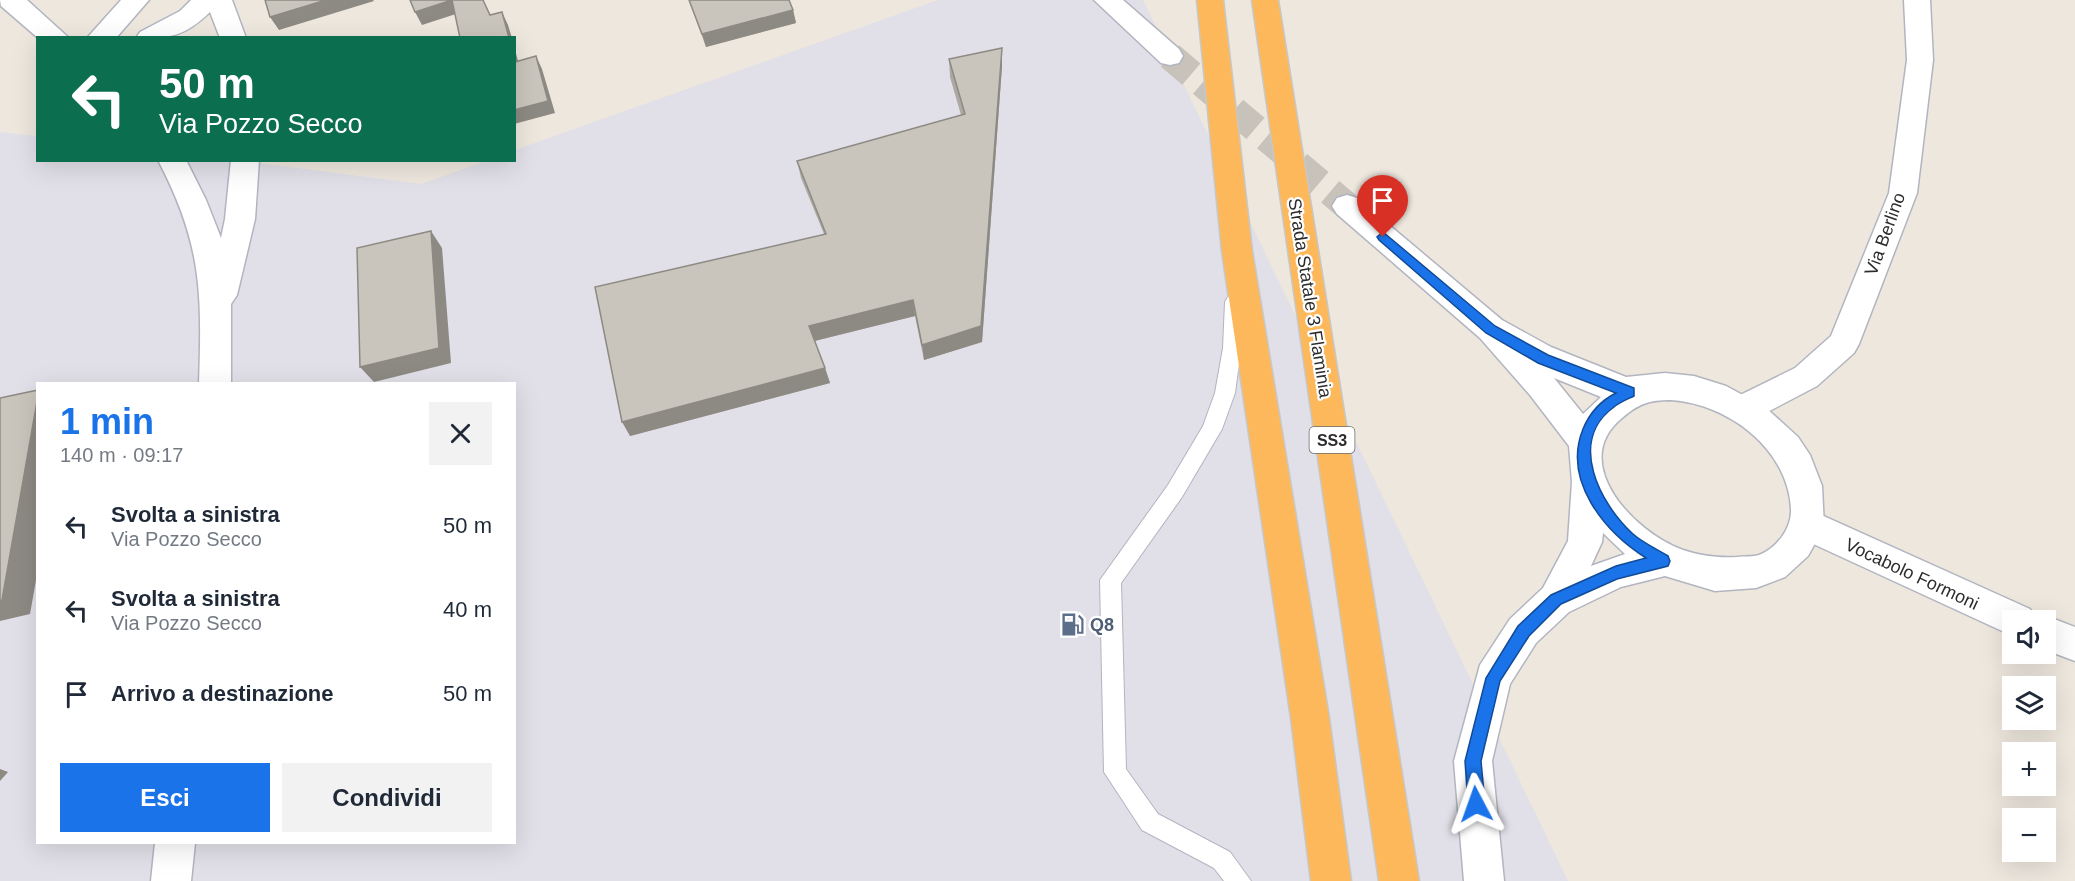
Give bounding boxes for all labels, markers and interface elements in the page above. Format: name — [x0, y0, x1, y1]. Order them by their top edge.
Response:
icon: left — [60, 60, 138, 138]
text: 50 m — [159, 60, 255, 107]
text: Via Pozzo Secco — [159, 109, 363, 139]
pin — [1357, 175, 1408, 237]
icon: arrive — [1366, 184, 1399, 217]
street label: Via Berlino — [1861, 190, 1909, 278]
street label: Strada Statale 3 Flaminia — [1284, 197, 1336, 400]
text: 1 min — [60, 401, 154, 442]
button: close — [429, 402, 492, 465]
road number: SS3 — [1310, 427, 1354, 453]
text: 140 m · 09:17 — [60, 444, 183, 466]
text: Svolta a sinistra — [111, 502, 280, 527]
icon: left — [60, 510, 93, 543]
text: 50 m — [443, 513, 492, 538]
text: Via Pozzo Secco — [111, 528, 262, 550]
street label: Vocabolo Formoni — [1842, 534, 1982, 614]
text: Svolta a sinistra — [111, 586, 280, 611]
icon: left — [60, 594, 93, 627]
text: 40 m — [443, 597, 492, 622]
map controls — [2002, 610, 2056, 862]
button: sound — [2002, 610, 2056, 664]
text: Via Pozzo Secco — [111, 612, 262, 634]
fuel station icon: Q8 — [1059, 612, 1085, 638]
place label: Q8 — [1090, 615, 1114, 635]
button: layers — [2002, 676, 2056, 730]
icon: arrive — [60, 678, 93, 711]
text: Arrivo a destinazione — [111, 681, 334, 706]
text: 50 m — [443, 681, 492, 706]
button: + — [2002, 742, 2056, 796]
button: Esci — [60, 763, 270, 832]
button: Condividi — [282, 763, 492, 832]
position arrow — [1444, 772, 1508, 836]
button: − — [2002, 808, 2056, 862]

